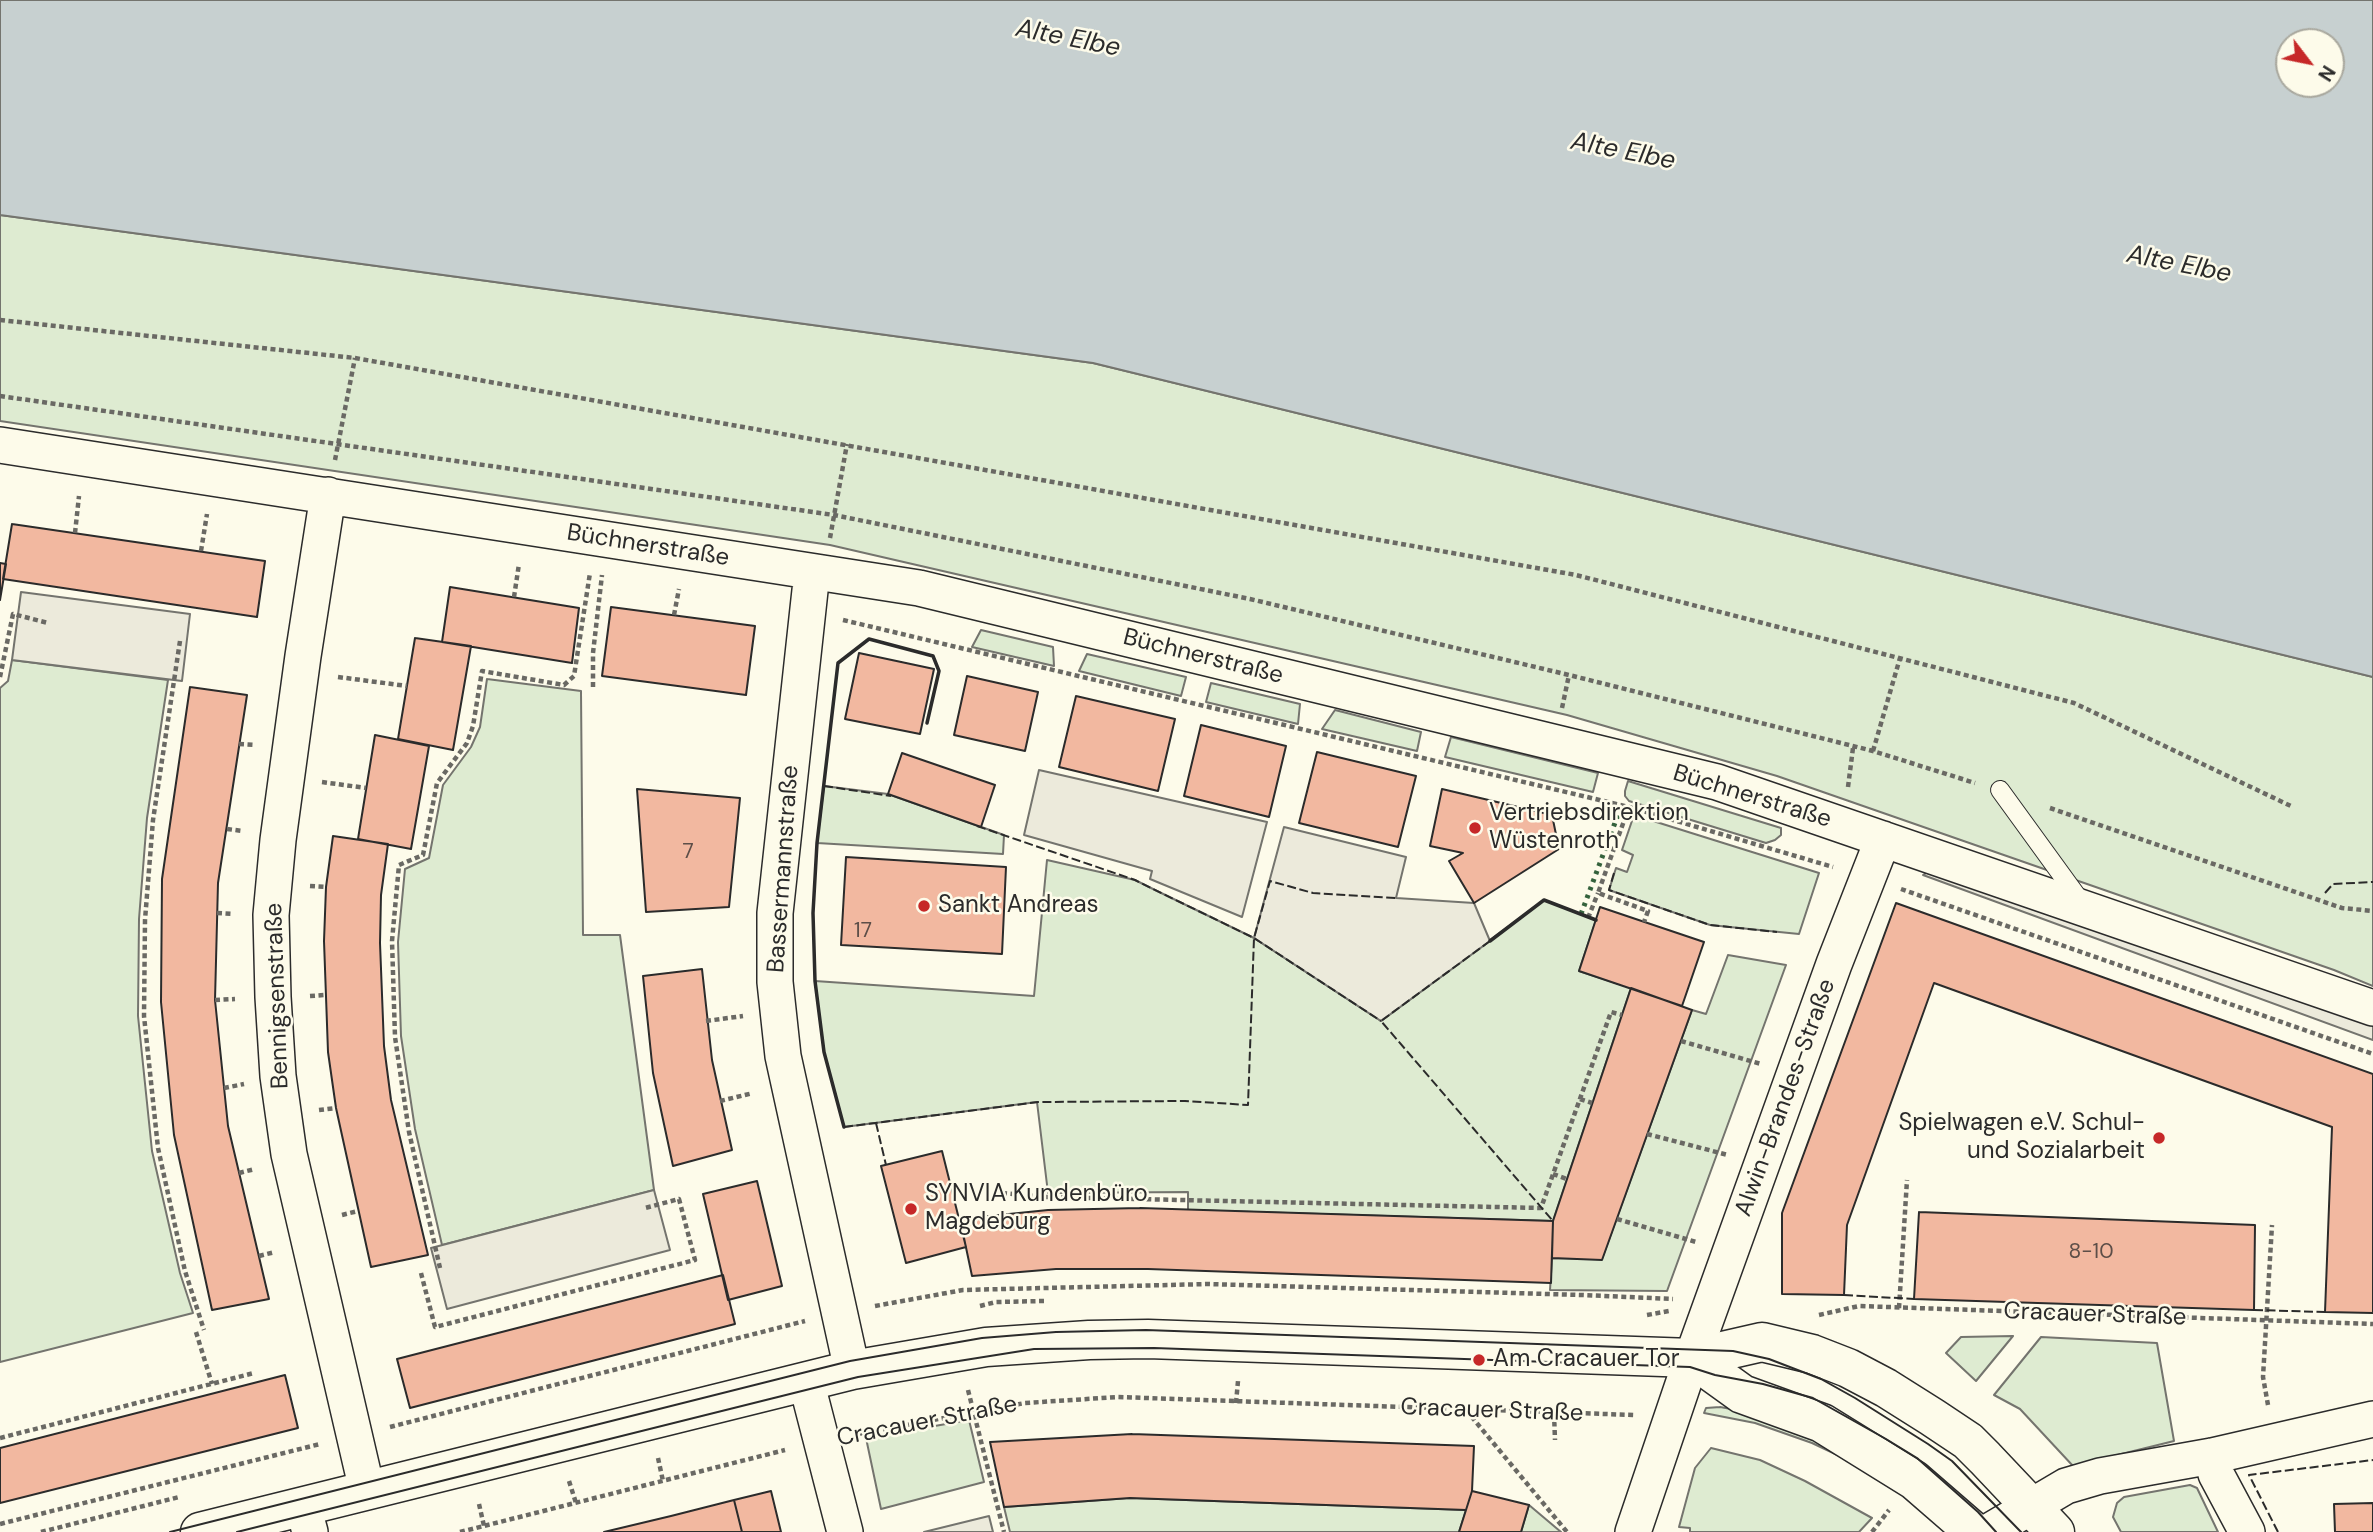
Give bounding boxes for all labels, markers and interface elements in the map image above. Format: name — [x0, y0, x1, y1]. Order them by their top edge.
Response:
water label: Alte Elbe — [1013, 14, 1123, 64]
north arrow — [2275, 28, 2345, 98]
text: N — [2312, 61, 2341, 86]
water label: Alte Elbe — [1568, 127, 1678, 177]
water label: Alte Elbe — [2124, 240, 2234, 290]
street label: Büchnerstraße — [565, 519, 731, 573]
street label: Büchnerstraße — [1120, 623, 1286, 691]
street label: Büchnerstraße — [1669, 759, 1835, 835]
street label: Bassermannstraße — [762, 764, 806, 974]
place label: Vertriebsdirektion Wüstenroth — [1489, 800, 1689, 856]
marker: Vertriebsdirektion Wüstenroth — [1467, 820, 1483, 836]
house number: 7 — [682, 839, 694, 865]
place label: Sankt Andreas — [938, 892, 1099, 920]
marker: Sankt Andreas — [916, 898, 932, 914]
street label: Bennigsenstraße — [260, 902, 296, 1090]
house number: 17 — [854, 918, 872, 944]
street label: Alwin-Brandes-Straße — [1730, 975, 1842, 1221]
place label: Spielwagen e.V. Schul- und Sozialarbeit — [1898, 1110, 2145, 1166]
marker: Spielwagen e.V. Schul- und Sozialarbeit — [2151, 1130, 2167, 1146]
place label: SYNVIA Kundenbüro Magdeburg — [925, 1181, 1148, 1237]
marker: SYNVIA Kundenbüro Magdeburg — [903, 1201, 919, 1217]
house number: 8-10 — [2068, 1239, 2114, 1265]
street label: Cracauer Straße — [2003, 1297, 2187, 1333]
place label: Am Cracauer Tor — [1493, 1346, 1680, 1374]
marker: Am Cracauer Tor — [1471, 1352, 1487, 1368]
street label: Cracauer Straße — [834, 1390, 1020, 1454]
street label: Cracauer Straße — [1400, 1393, 1584, 1429]

